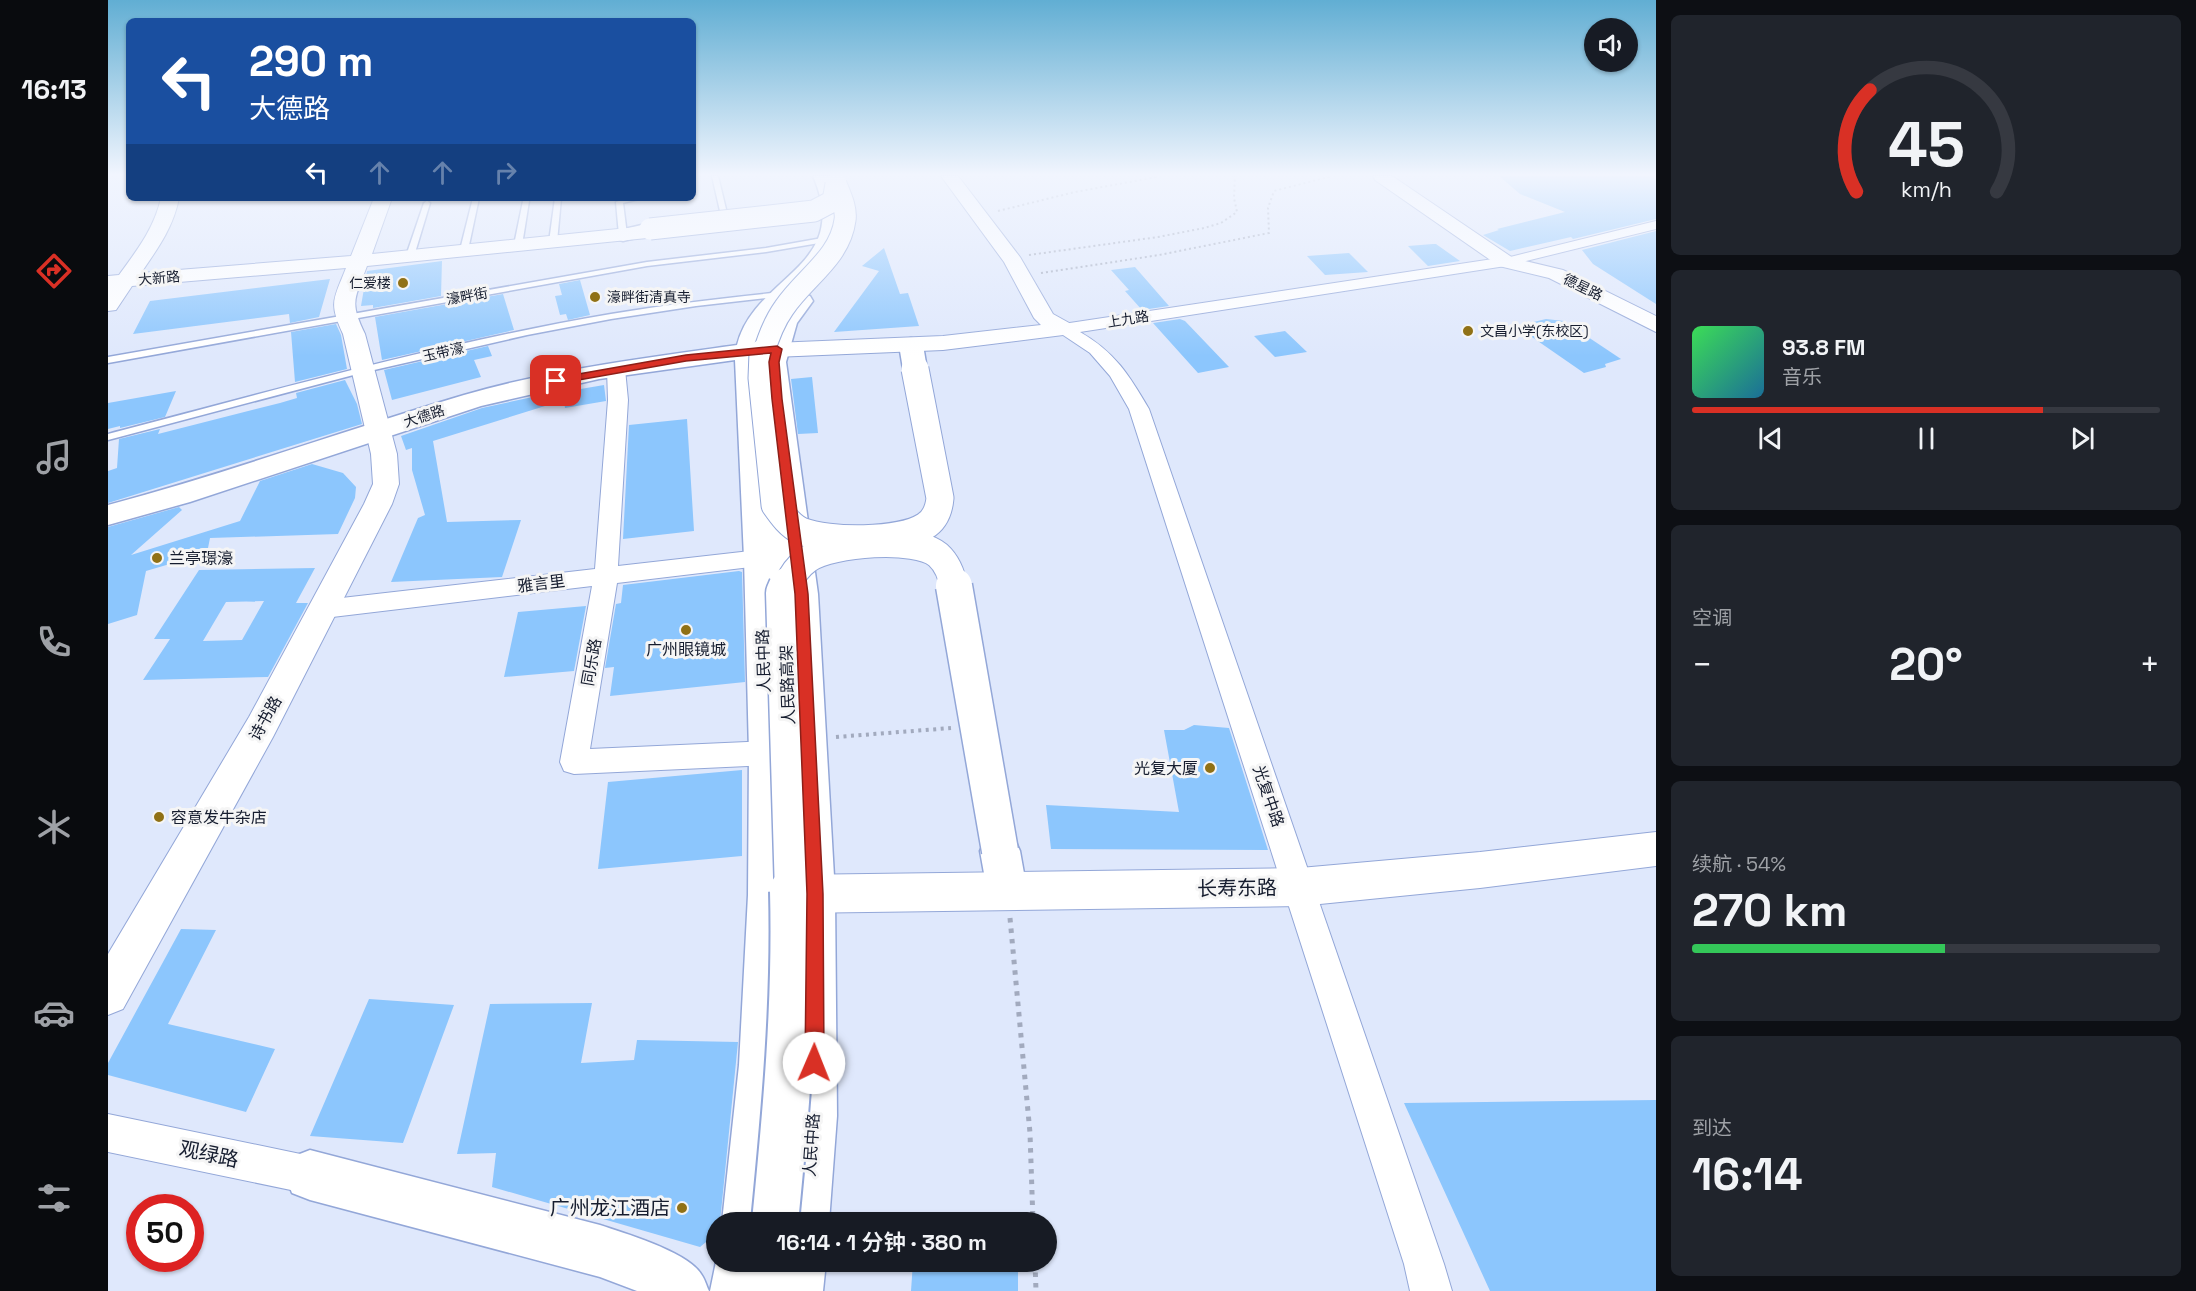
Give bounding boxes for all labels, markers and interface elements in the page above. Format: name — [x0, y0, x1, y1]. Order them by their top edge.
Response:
map controls — [1584, 18, 1638, 72]
button: sound — [1584, 18, 1638, 72]
text: 290 m — [249, 35, 374, 88]
icon: left — [150, 42, 228, 120]
text: 16:13 — [21, 72, 87, 107]
text: 大德路 — [249, 91, 330, 126]
text: 45 — [1887, 105, 1965, 184]
icon: left — [300, 156, 333, 189]
icon: ahead — [363, 156, 396, 189]
icon: ahead — [426, 156, 459, 189]
icon: right — [489, 156, 522, 189]
text: km/h — [1900, 176, 1952, 203]
icon: directions — [33, 250, 75, 292]
street label: 大新路 — [137, 267, 181, 289]
street label: 德星路 — [1560, 270, 1606, 304]
place label: 仁爱楼 — [349, 274, 391, 292]
marker: 仁爱楼 — [396, 276, 410, 290]
street label: 濠畔街 — [445, 283, 489, 309]
place label: 濠畔街清真寺 — [607, 288, 691, 306]
marker: 濠畔街清真寺 — [588, 290, 602, 304]
street label: 上九路 — [1106, 307, 1150, 331]
place label: 文昌小学(东校区) — [1480, 322, 1589, 340]
marker: 文昌小学(东校区) — [1461, 324, 1475, 338]
text: 93.8 FM — [1782, 333, 1865, 361]
street label: 玉带濠 — [421, 339, 465, 365]
pin — [530, 355, 581, 406]
icon: arrive — [539, 364, 572, 397]
text: 音乐 — [1782, 364, 1822, 390]
street label: 大德路 — [401, 401, 447, 431]
icon: previous — [1754, 422, 1787, 455]
icon: pause — [1910, 422, 1943, 455]
icon: next — [2066, 422, 2099, 455]
icon: music — [33, 436, 75, 478]
place label: 兰亭璟濠 — [169, 548, 233, 569]
marker: 兰亭璟濠 — [150, 551, 164, 565]
street label: 雅言里 — [516, 570, 566, 597]
text: 空调 — [1692, 605, 1732, 631]
icon: phone — [33, 621, 75, 663]
marker: 广州眼镜城 — [679, 623, 693, 637]
street label: 人民中路 — [752, 629, 775, 693]
text: 20° — [1889, 636, 1963, 693]
street label: 同乐路 — [577, 637, 606, 688]
place label: 广州眼镜城 — [646, 639, 726, 660]
text: − — [1692, 644, 1712, 686]
text: + — [2140, 644, 2160, 686]
street label: 人民路高架 — [776, 645, 799, 725]
street label: 诗书路 — [245, 692, 286, 744]
place label: 光复大厦 — [1134, 758, 1198, 779]
marker: 光复大厦 — [1203, 761, 1217, 775]
street label: 光复中路 — [1248, 762, 1289, 830]
icon: climate — [33, 806, 75, 848]
place label: 容意发牛杂店 — [171, 807, 267, 828]
marker: 容意发牛杂店 — [152, 810, 166, 824]
text: 续航 · 54% — [1692, 851, 1786, 877]
street label: 长寿东路 — [1197, 874, 1277, 902]
text: 270 km — [1692, 882, 1847, 939]
icon: car — [33, 992, 75, 1034]
position arrow — [782, 1031, 846, 1095]
street label: 人民中路 — [799, 1112, 824, 1178]
text: 到达 — [1692, 1115, 1732, 1141]
street label: 观绿路 — [177, 1135, 241, 1173]
text: 16:14 — [1692, 1146, 1803, 1203]
icon: filters — [33, 1177, 75, 1219]
speed limit sign: 50 — [126, 1194, 204, 1272]
place label: 广州龙江酒店 — [550, 1195, 670, 1221]
marker: 广州龙江酒店 — [675, 1201, 689, 1215]
text: 16:14 · 1 分钟 · 380 m — [776, 1228, 987, 1256]

